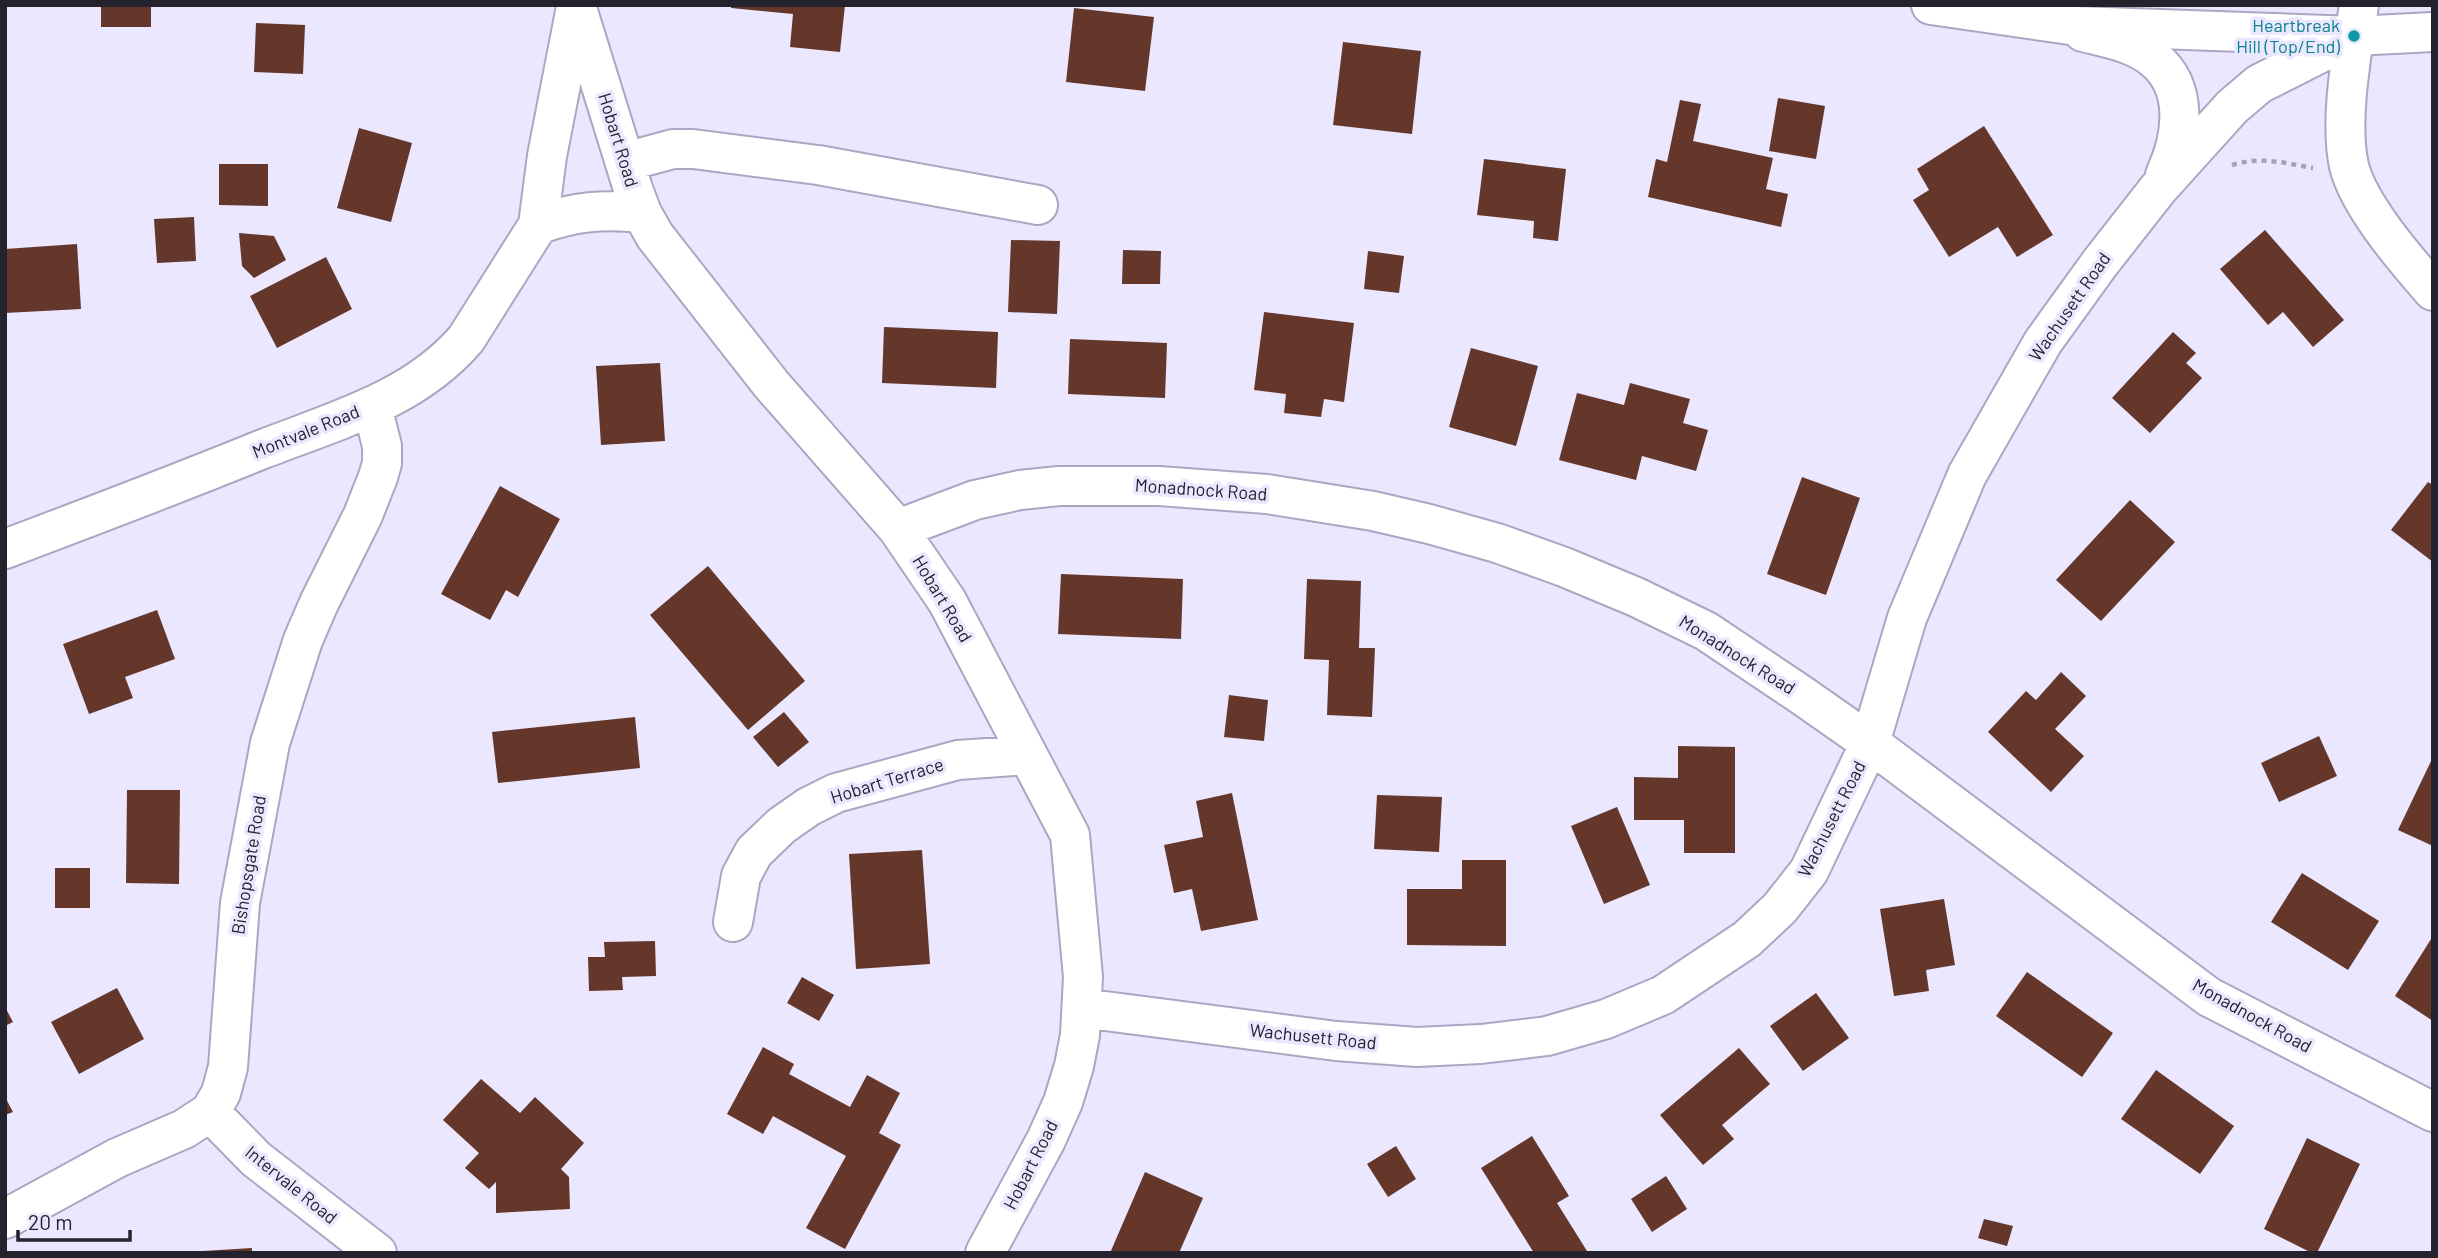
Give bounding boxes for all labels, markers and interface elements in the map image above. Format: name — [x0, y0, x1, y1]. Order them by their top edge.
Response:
place label: Heartbreak Hill (Top/End) — [2236, 14, 2340, 57]
marker: Heartbreak Hill (Top/End) — [2346, 28, 2362, 44]
street label: Hobart Road — [594, 90, 644, 189]
street label: Wachusett Road — [2024, 248, 2115, 365]
street label: Montvale Road — [249, 400, 362, 463]
street label: Monadnock Road — [1134, 473, 1268, 505]
street label: Hobart Road — [908, 551, 977, 646]
street label: Monadnock Road — [1675, 610, 1800, 699]
street label: Hobart Terrace — [827, 752, 946, 808]
street label: Wachusett Road — [1792, 757, 1870, 880]
street label: Bishopsgate Road — [226, 794, 270, 936]
street label: Monadnock Road — [2189, 973, 2316, 1057]
street label: Wachusett Road — [1249, 1018, 1378, 1054]
street label: Hobart Road — [998, 1116, 1062, 1213]
street label: Intervale Road — [241, 1140, 342, 1228]
scale bar — [18, 1198, 130, 1242]
text: 20 m — [28, 1209, 73, 1234]

